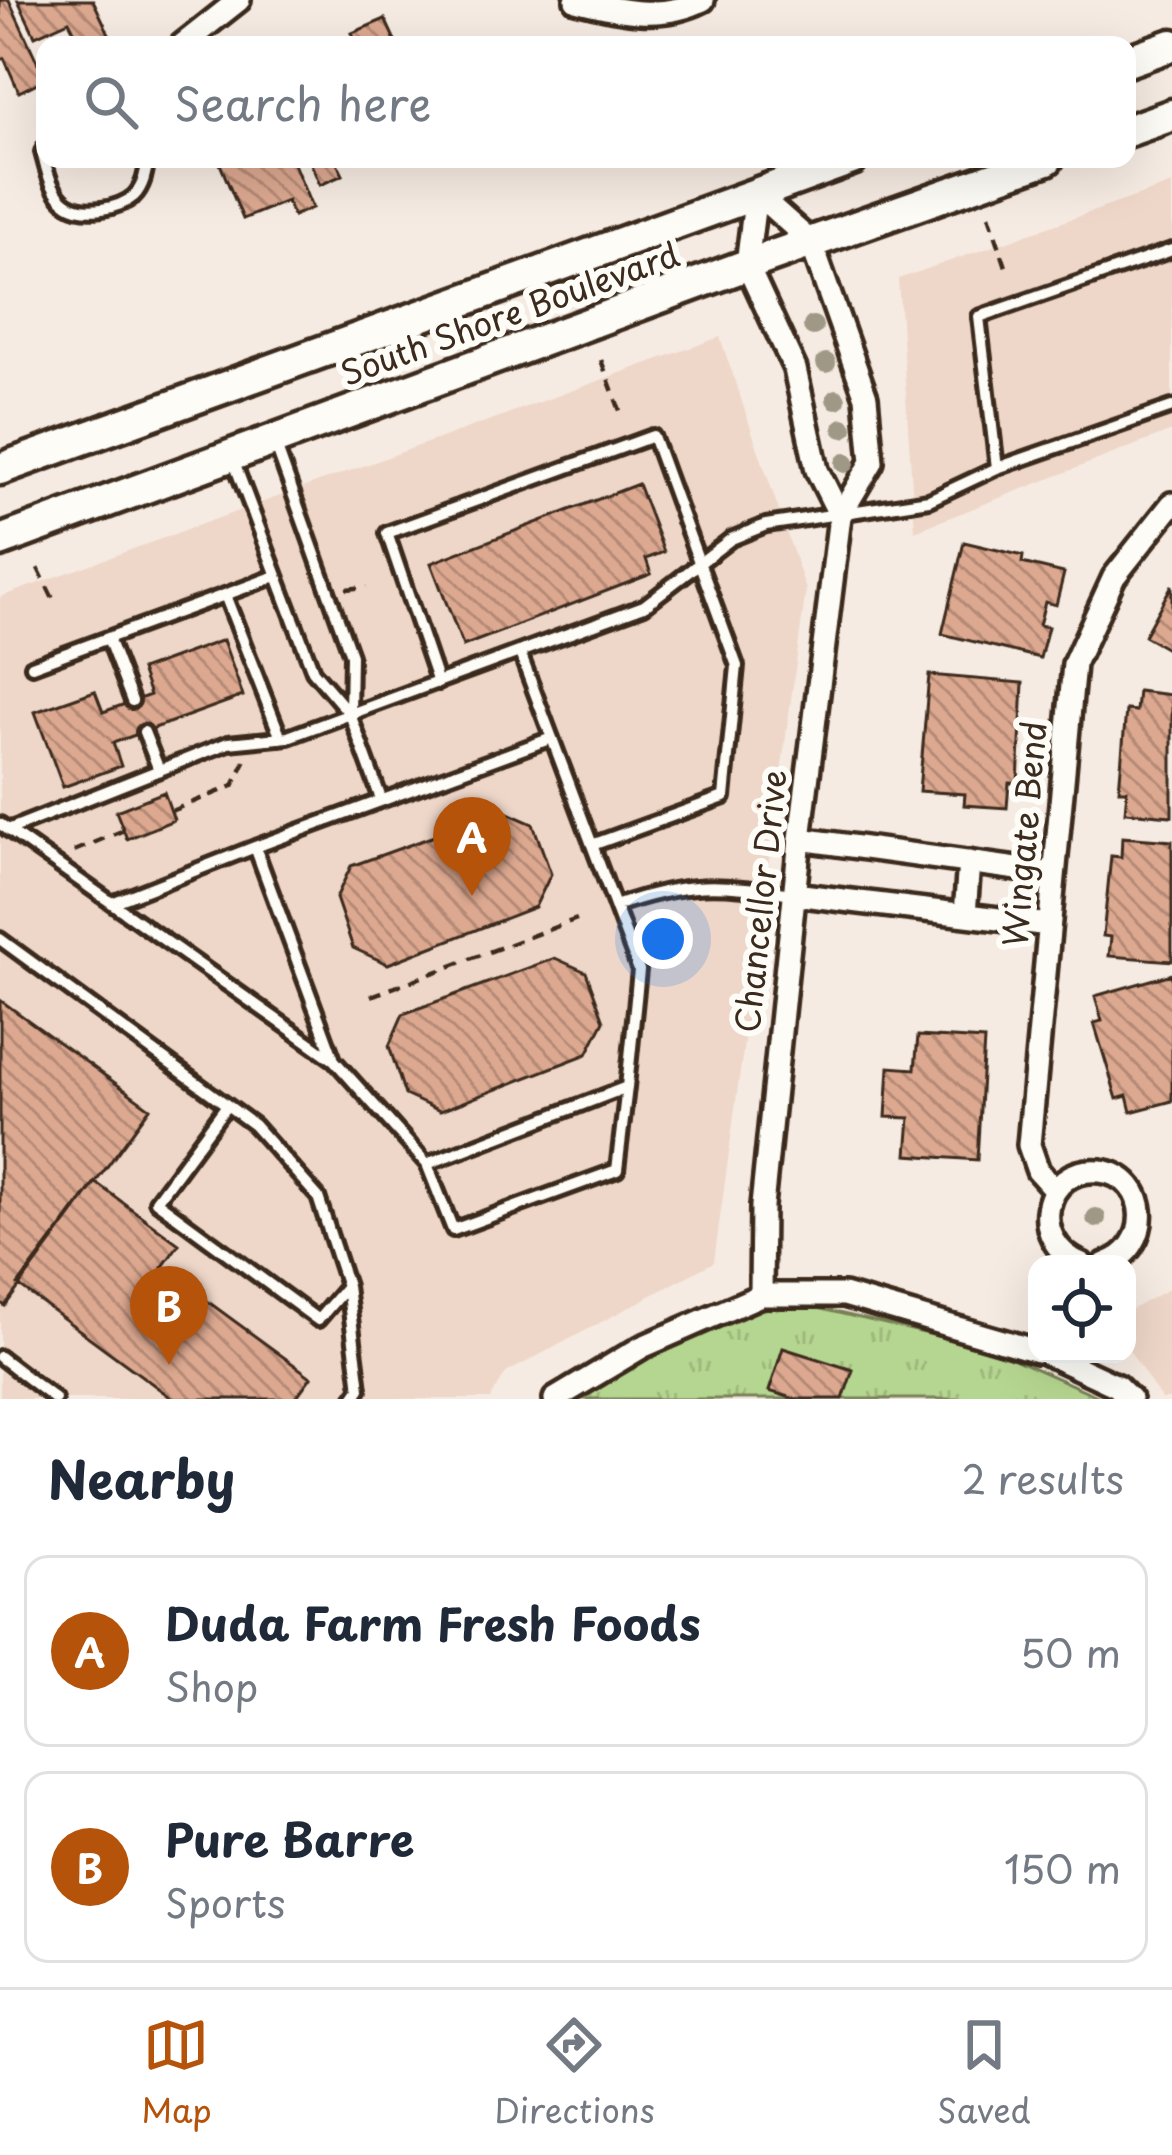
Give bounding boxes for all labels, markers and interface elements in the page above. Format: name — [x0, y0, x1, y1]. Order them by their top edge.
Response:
search box — [36, 36, 1136, 168]
text: Search here — [174, 68, 431, 136]
icon: search — [78, 69, 144, 135]
street label: South Shore Boulevard — [333, 228, 686, 397]
street label: Wingate Bend — [988, 719, 1058, 948]
street label: Chancellor Drive — [720, 767, 798, 1035]
pin: A — [433, 797, 511, 896]
your location — [633, 909, 693, 969]
map controls — [1028, 1255, 1136, 1363]
button: locate — [1028, 1255, 1136, 1363]
pin: B — [130, 1266, 208, 1365]
text: Nearby — [48, 1439, 235, 1516]
text: 2 results — [962, 1448, 1124, 1507]
text: Duda Farm Fresh Foods — [165, 1588, 701, 1656]
text: A — [75, 1622, 105, 1681]
text: 50 m — [1020, 1622, 1121, 1681]
text: Shop — [165, 1656, 258, 1715]
text: Pure Barre — [165, 1804, 415, 1872]
text: B — [77, 1838, 103, 1897]
text: 150 m — [1004, 1838, 1121, 1897]
text: Sports — [165, 1872, 285, 1931]
tab: Map — [141, 2012, 212, 2134]
tab: Directions — [494, 2012, 655, 2134]
tab: Saved — [937, 2012, 1031, 2134]

